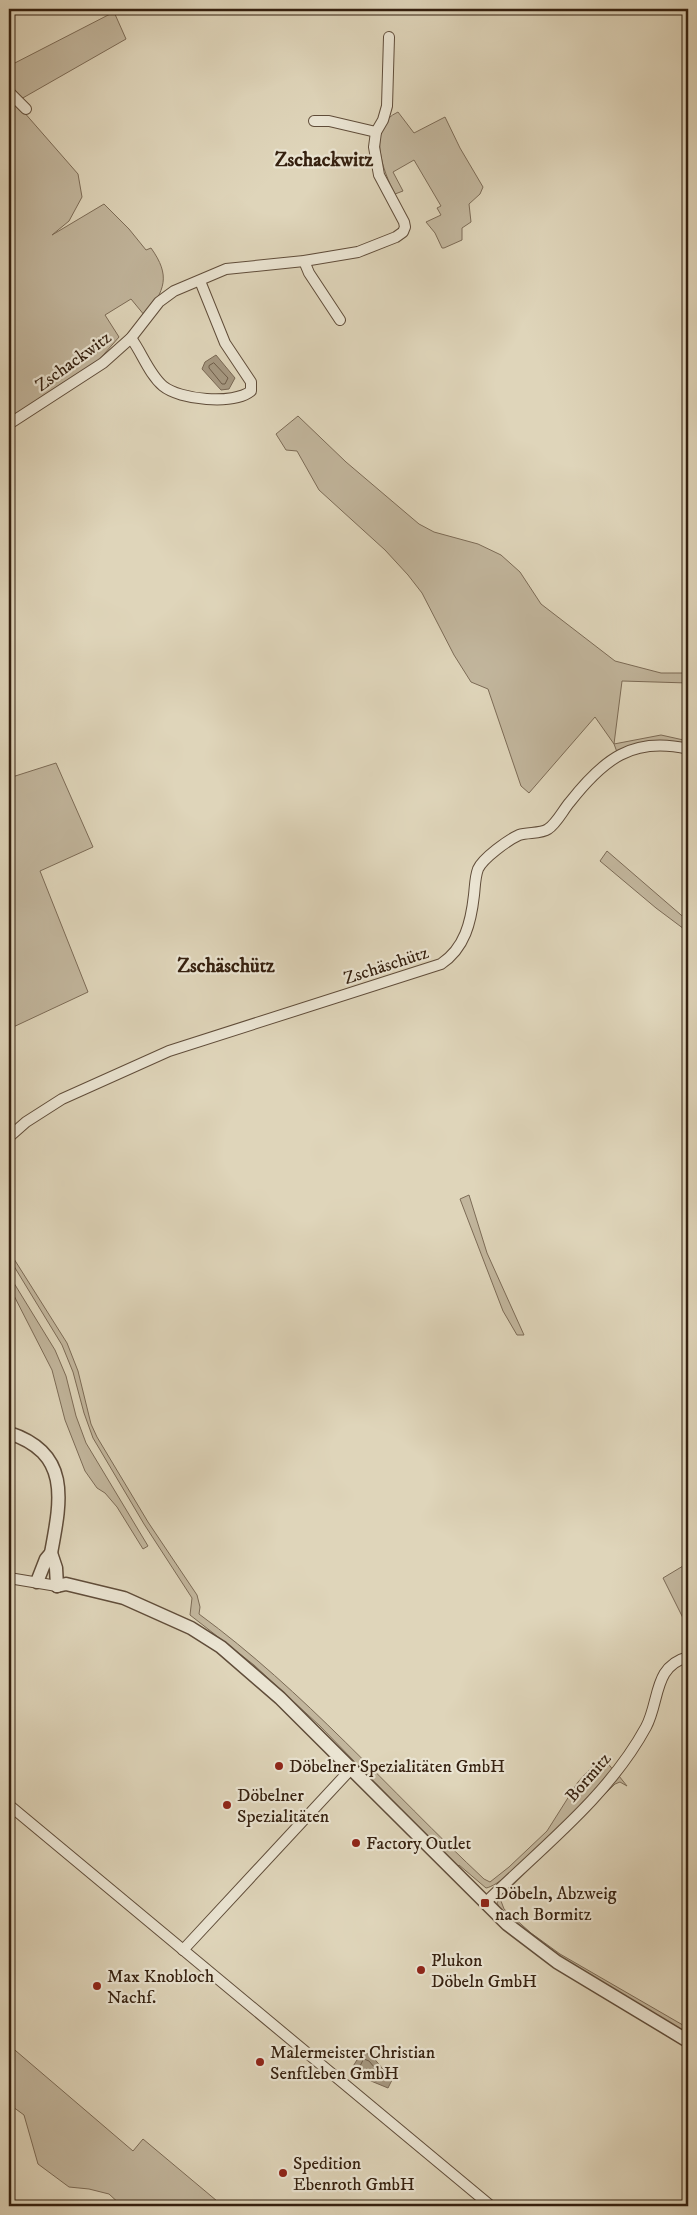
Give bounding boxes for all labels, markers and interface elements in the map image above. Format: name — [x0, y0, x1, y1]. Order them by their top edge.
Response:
district label: Zschackwitz — [275, 148, 374, 173]
street label: Zschackwitz — [31, 327, 116, 397]
street label: Zschäschütz — [341, 942, 432, 990]
district label: Zschäschütz — [177, 954, 275, 979]
street label: Bormitz — [561, 1748, 616, 1807]
place label: Döbelner Spezialitäten GmbH — [289, 1756, 505, 1778]
marker: Döbelner Spezialitäten GmbH — [273, 1760, 285, 1772]
place label: Döbelner Spezialitäten — [237, 1785, 330, 1828]
marker: Döbelner Spezialitäten — [221, 1799, 233, 1811]
place label: Factory Outlet — [366, 1833, 471, 1855]
marker: Factory Outlet — [350, 1837, 362, 1849]
place label: Döbeln, Abzweig nach Bormitz — [495, 1883, 617, 1926]
marker: Döbeln, Abzweig nach Bormitz — [479, 1897, 491, 1909]
place label: Plukon Döbeln GmbH — [431, 1950, 537, 1993]
marker: Plukon Döbeln GmbH — [415, 1964, 427, 1976]
place label: Max Knobloch Nachf. — [107, 1966, 215, 2009]
marker: Max Knobloch Nachf. — [91, 1980, 103, 1992]
place label: Malermeister Christian Senftleben GmbH — [270, 2042, 436, 2085]
marker: Malermeister Christian Senftleben GmbH — [254, 2056, 266, 2068]
place label: Spedition Ebenroth GmbH — [293, 2153, 415, 2196]
marker: Spedition Ebenroth GmbH — [277, 2167, 289, 2179]

